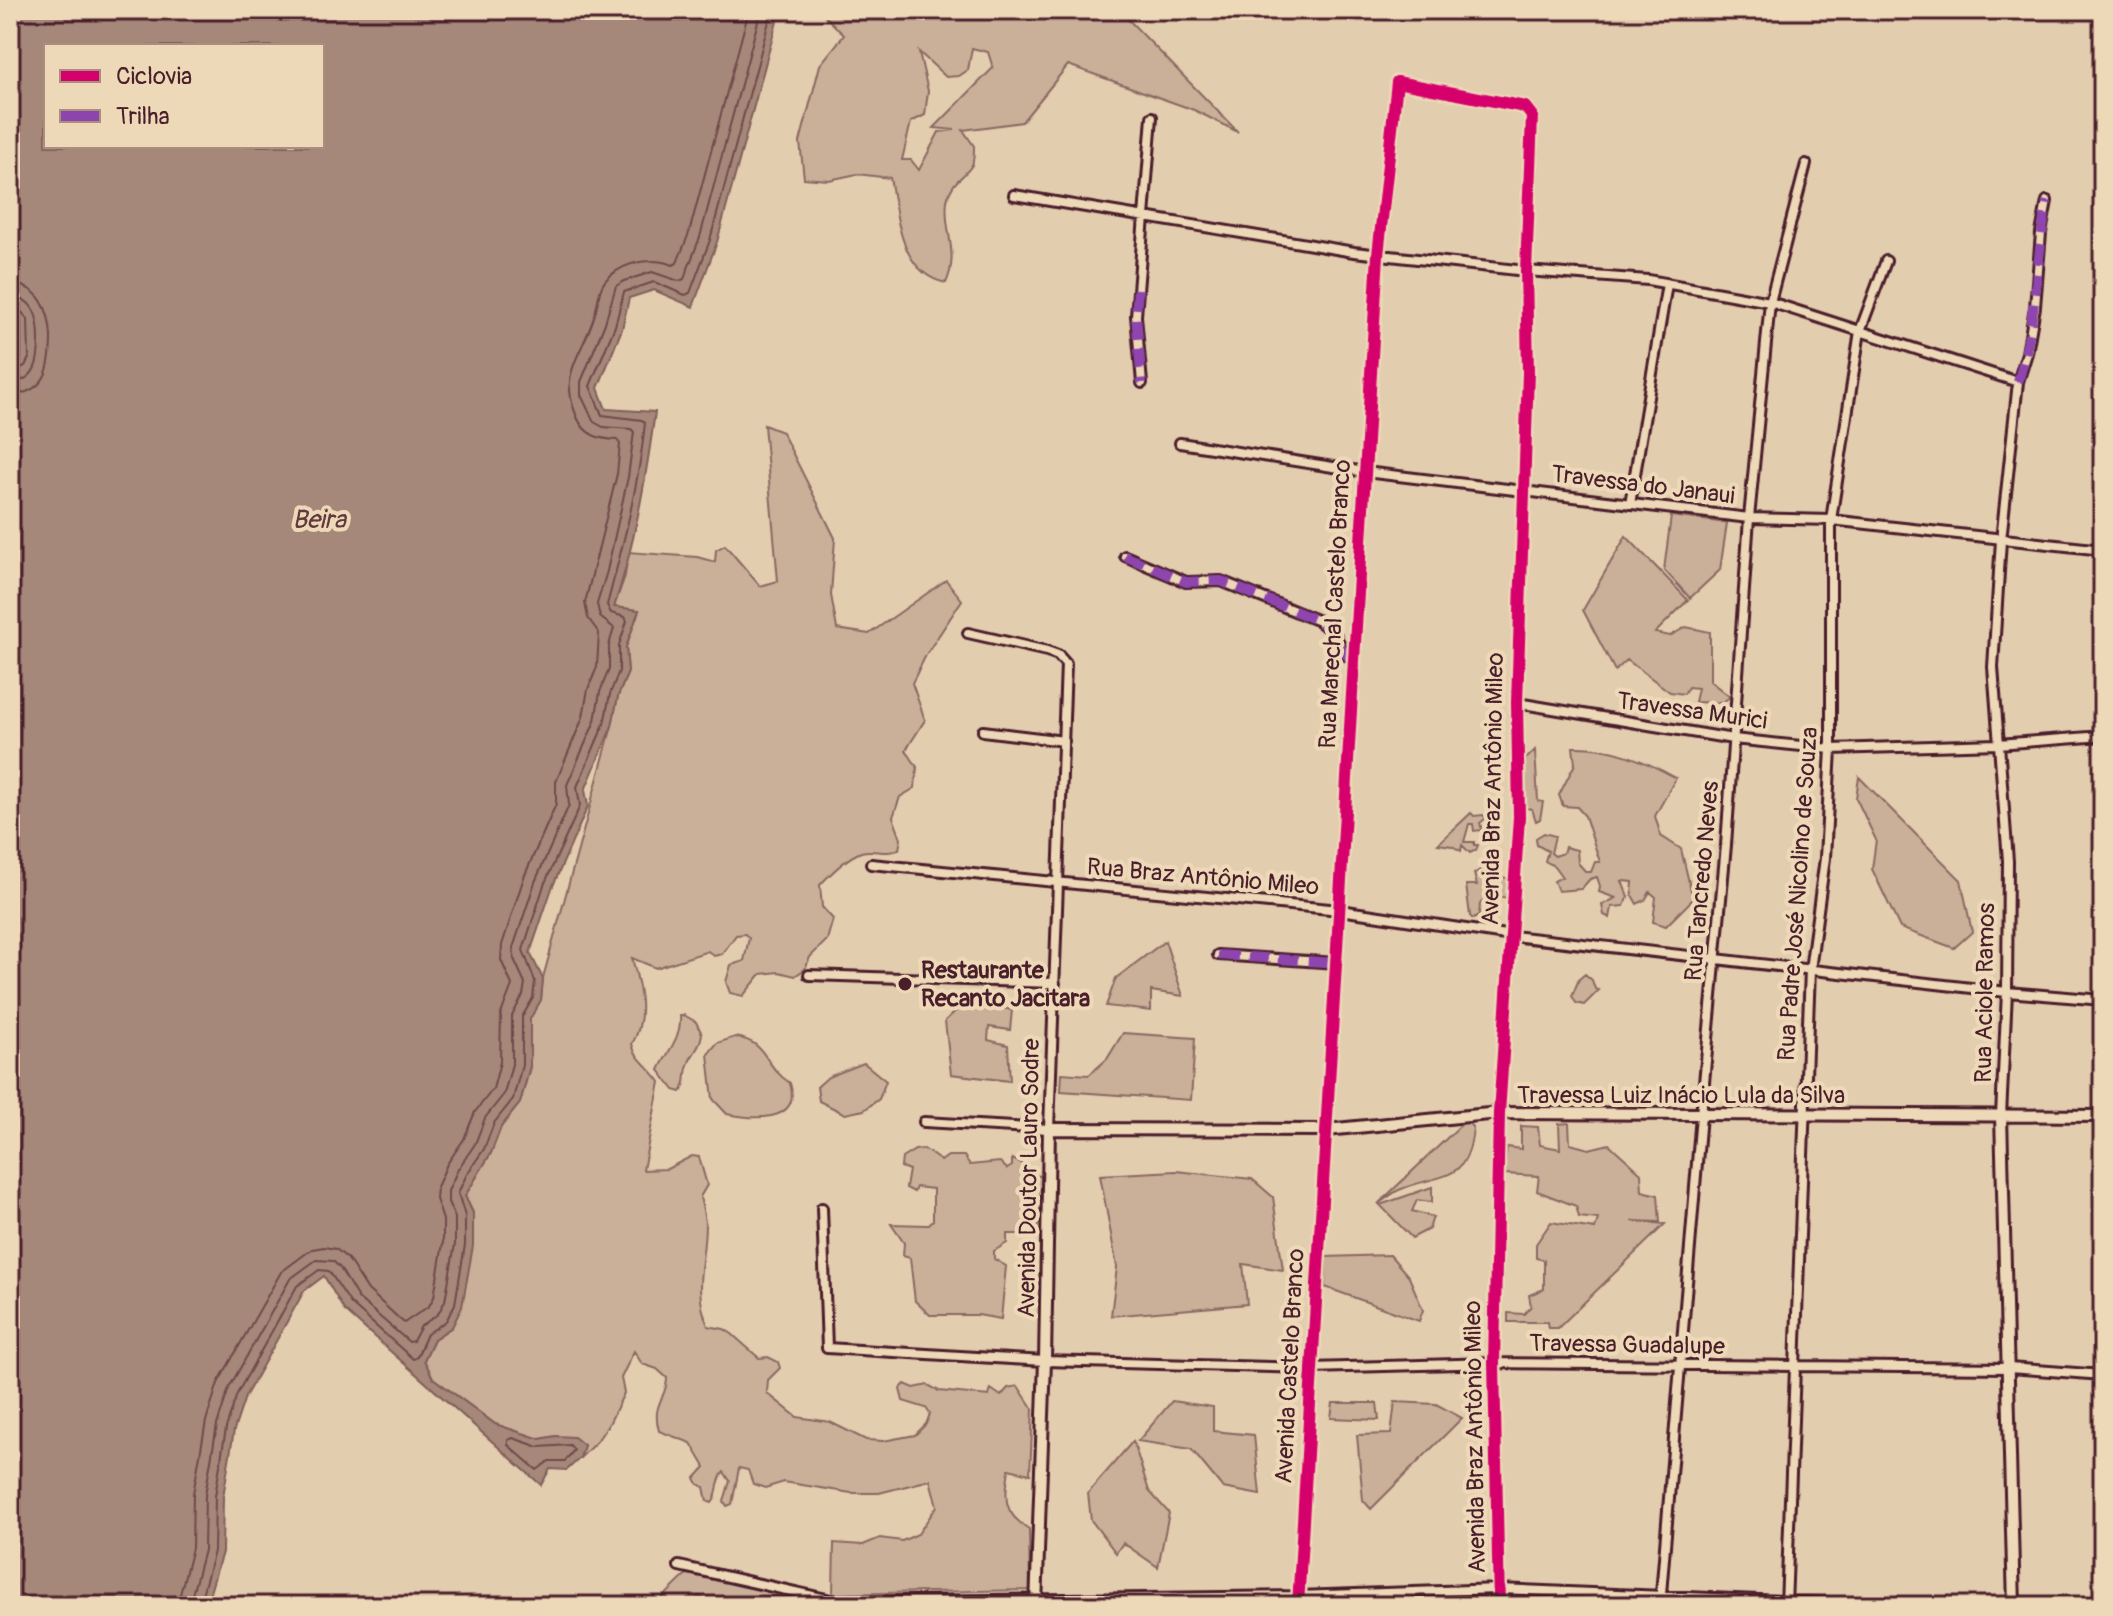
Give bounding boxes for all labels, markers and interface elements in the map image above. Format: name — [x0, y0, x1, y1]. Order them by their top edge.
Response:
legend — [44, 44, 324, 148]
text: Ciclovia — [116, 62, 192, 91]
text: Trilha — [116, 102, 170, 131]
street label: Rua Marechal Castelo Branco — [1313, 459, 1357, 749]
street label: Travessa do Janaui — [1550, 459, 1736, 511]
water label: Beira — [292, 504, 348, 536]
street label: Avenida Braz Antônio Mileo — [1476, 652, 1510, 926]
street label: Travessa Murici — [1615, 686, 1769, 736]
street label: Rua Padre José Nicolino de Souza — [1772, 726, 1824, 1062]
street label: Rua Tancredo Neves — [1679, 779, 1725, 982]
street label: Rua Braz Antônio Mileo — [1086, 852, 1320, 902]
street label: Rua Aciole Ramos — [1969, 902, 2001, 1083]
place label: Restaurante Recanto Jacitara — [921, 956, 1090, 1013]
marker: Restaurante Recanto Jacitara — [896, 975, 914, 993]
street label: Avenida Doutor Lauro Sodre — [1012, 1038, 1046, 1318]
street label: Travessa Luiz Inácio Lula da Silva — [1517, 1081, 1845, 1110]
street label: Avenida Castelo Branco — [1269, 1248, 1311, 1484]
street label: Avenida Braz Antônio Mileo — [1458, 1300, 1492, 1574]
street label: Travessa Guadalupe — [1529, 1329, 1725, 1361]

